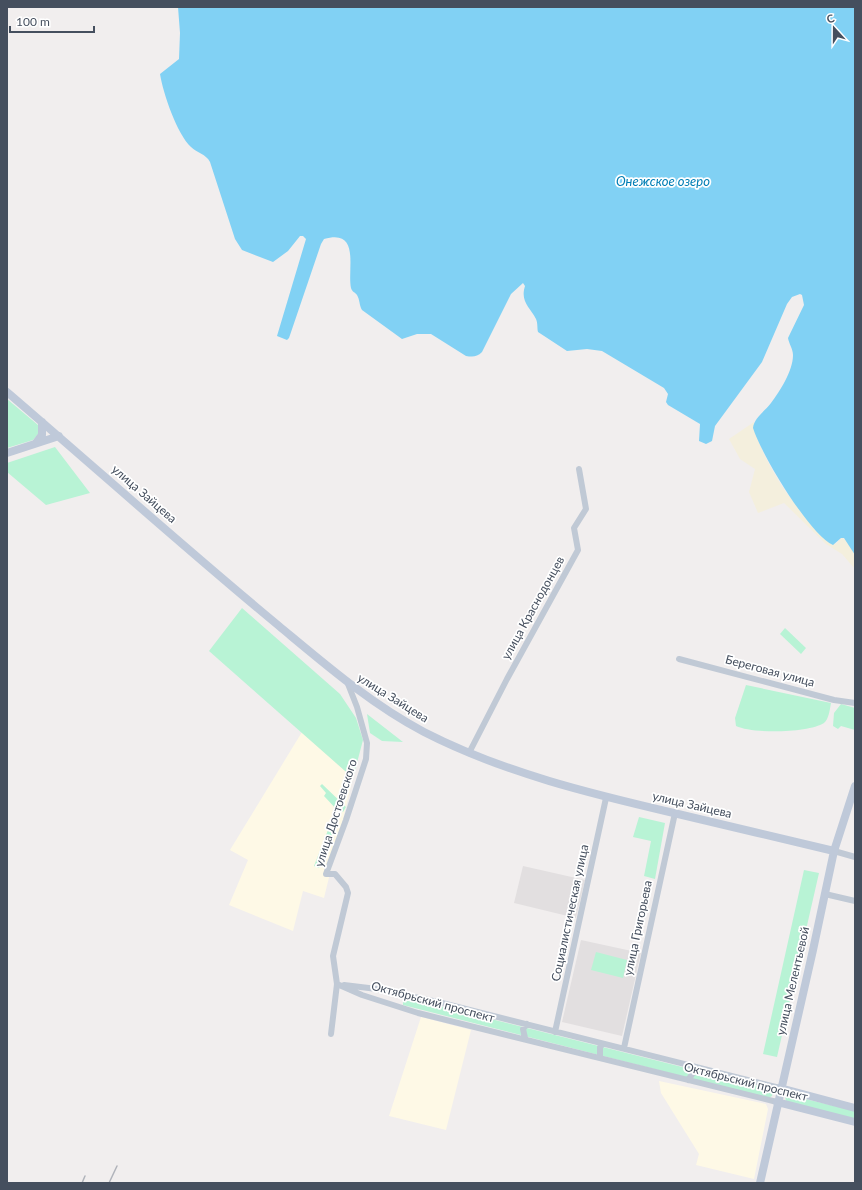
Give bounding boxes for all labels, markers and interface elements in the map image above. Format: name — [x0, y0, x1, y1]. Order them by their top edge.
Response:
scale bar — [10, 8, 94, 34]
north arrow — [814, 8, 854, 48]
text: С — [825, 11, 837, 26]
text: 100 m — [16, 14, 50, 29]
water label: Онежское озеро — [616, 173, 710, 189]
street label: улица Зайцева — [109, 461, 180, 526]
street label: улица Краснодонцев — [498, 553, 567, 662]
street label: Береговая улица — [724, 651, 817, 690]
street label: улица Зайцева — [355, 670, 432, 725]
street label: улица Достоевского — [311, 757, 360, 869]
street label: улица Зайцева — [651, 788, 733, 821]
street label: Социалистическая улица — [548, 843, 591, 983]
street label: улица Григорьева — [620, 879, 655, 977]
street label: улица Мелентьевой — [773, 925, 812, 1037]
street label: Октябрьский проспект — [370, 978, 496, 1025]
street label: Октябрьский проспект — [683, 1059, 810, 1104]

